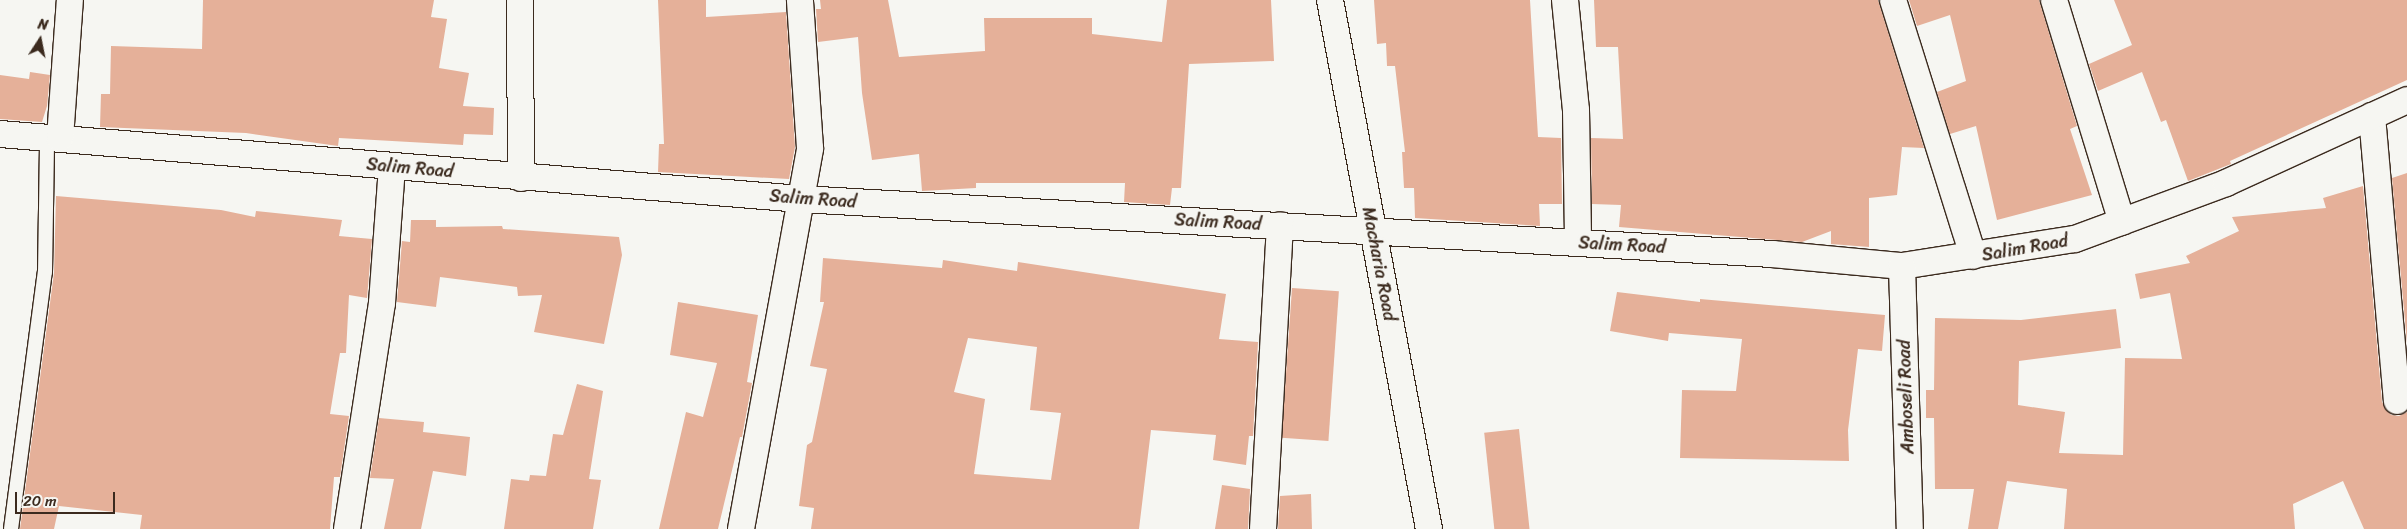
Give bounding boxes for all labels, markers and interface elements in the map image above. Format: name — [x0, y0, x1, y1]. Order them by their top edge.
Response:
text: N — [36, 12, 50, 38]
north arrow — [15, 15, 65, 65]
street label: Salim Road — [365, 153, 455, 183]
street label: Salim Road — [769, 185, 857, 213]
street label: Macharia Road — [1357, 205, 1401, 323]
street label: Salim Road — [1174, 209, 1262, 235]
street label: Salim Road — [1980, 230, 2070, 266]
street label: Salim Road — [1578, 232, 1666, 258]
street label: Amboseli Road — [1893, 339, 1919, 455]
scale bar — [18, 482, 118, 514]
text: 20 m — [23, 488, 57, 514]

